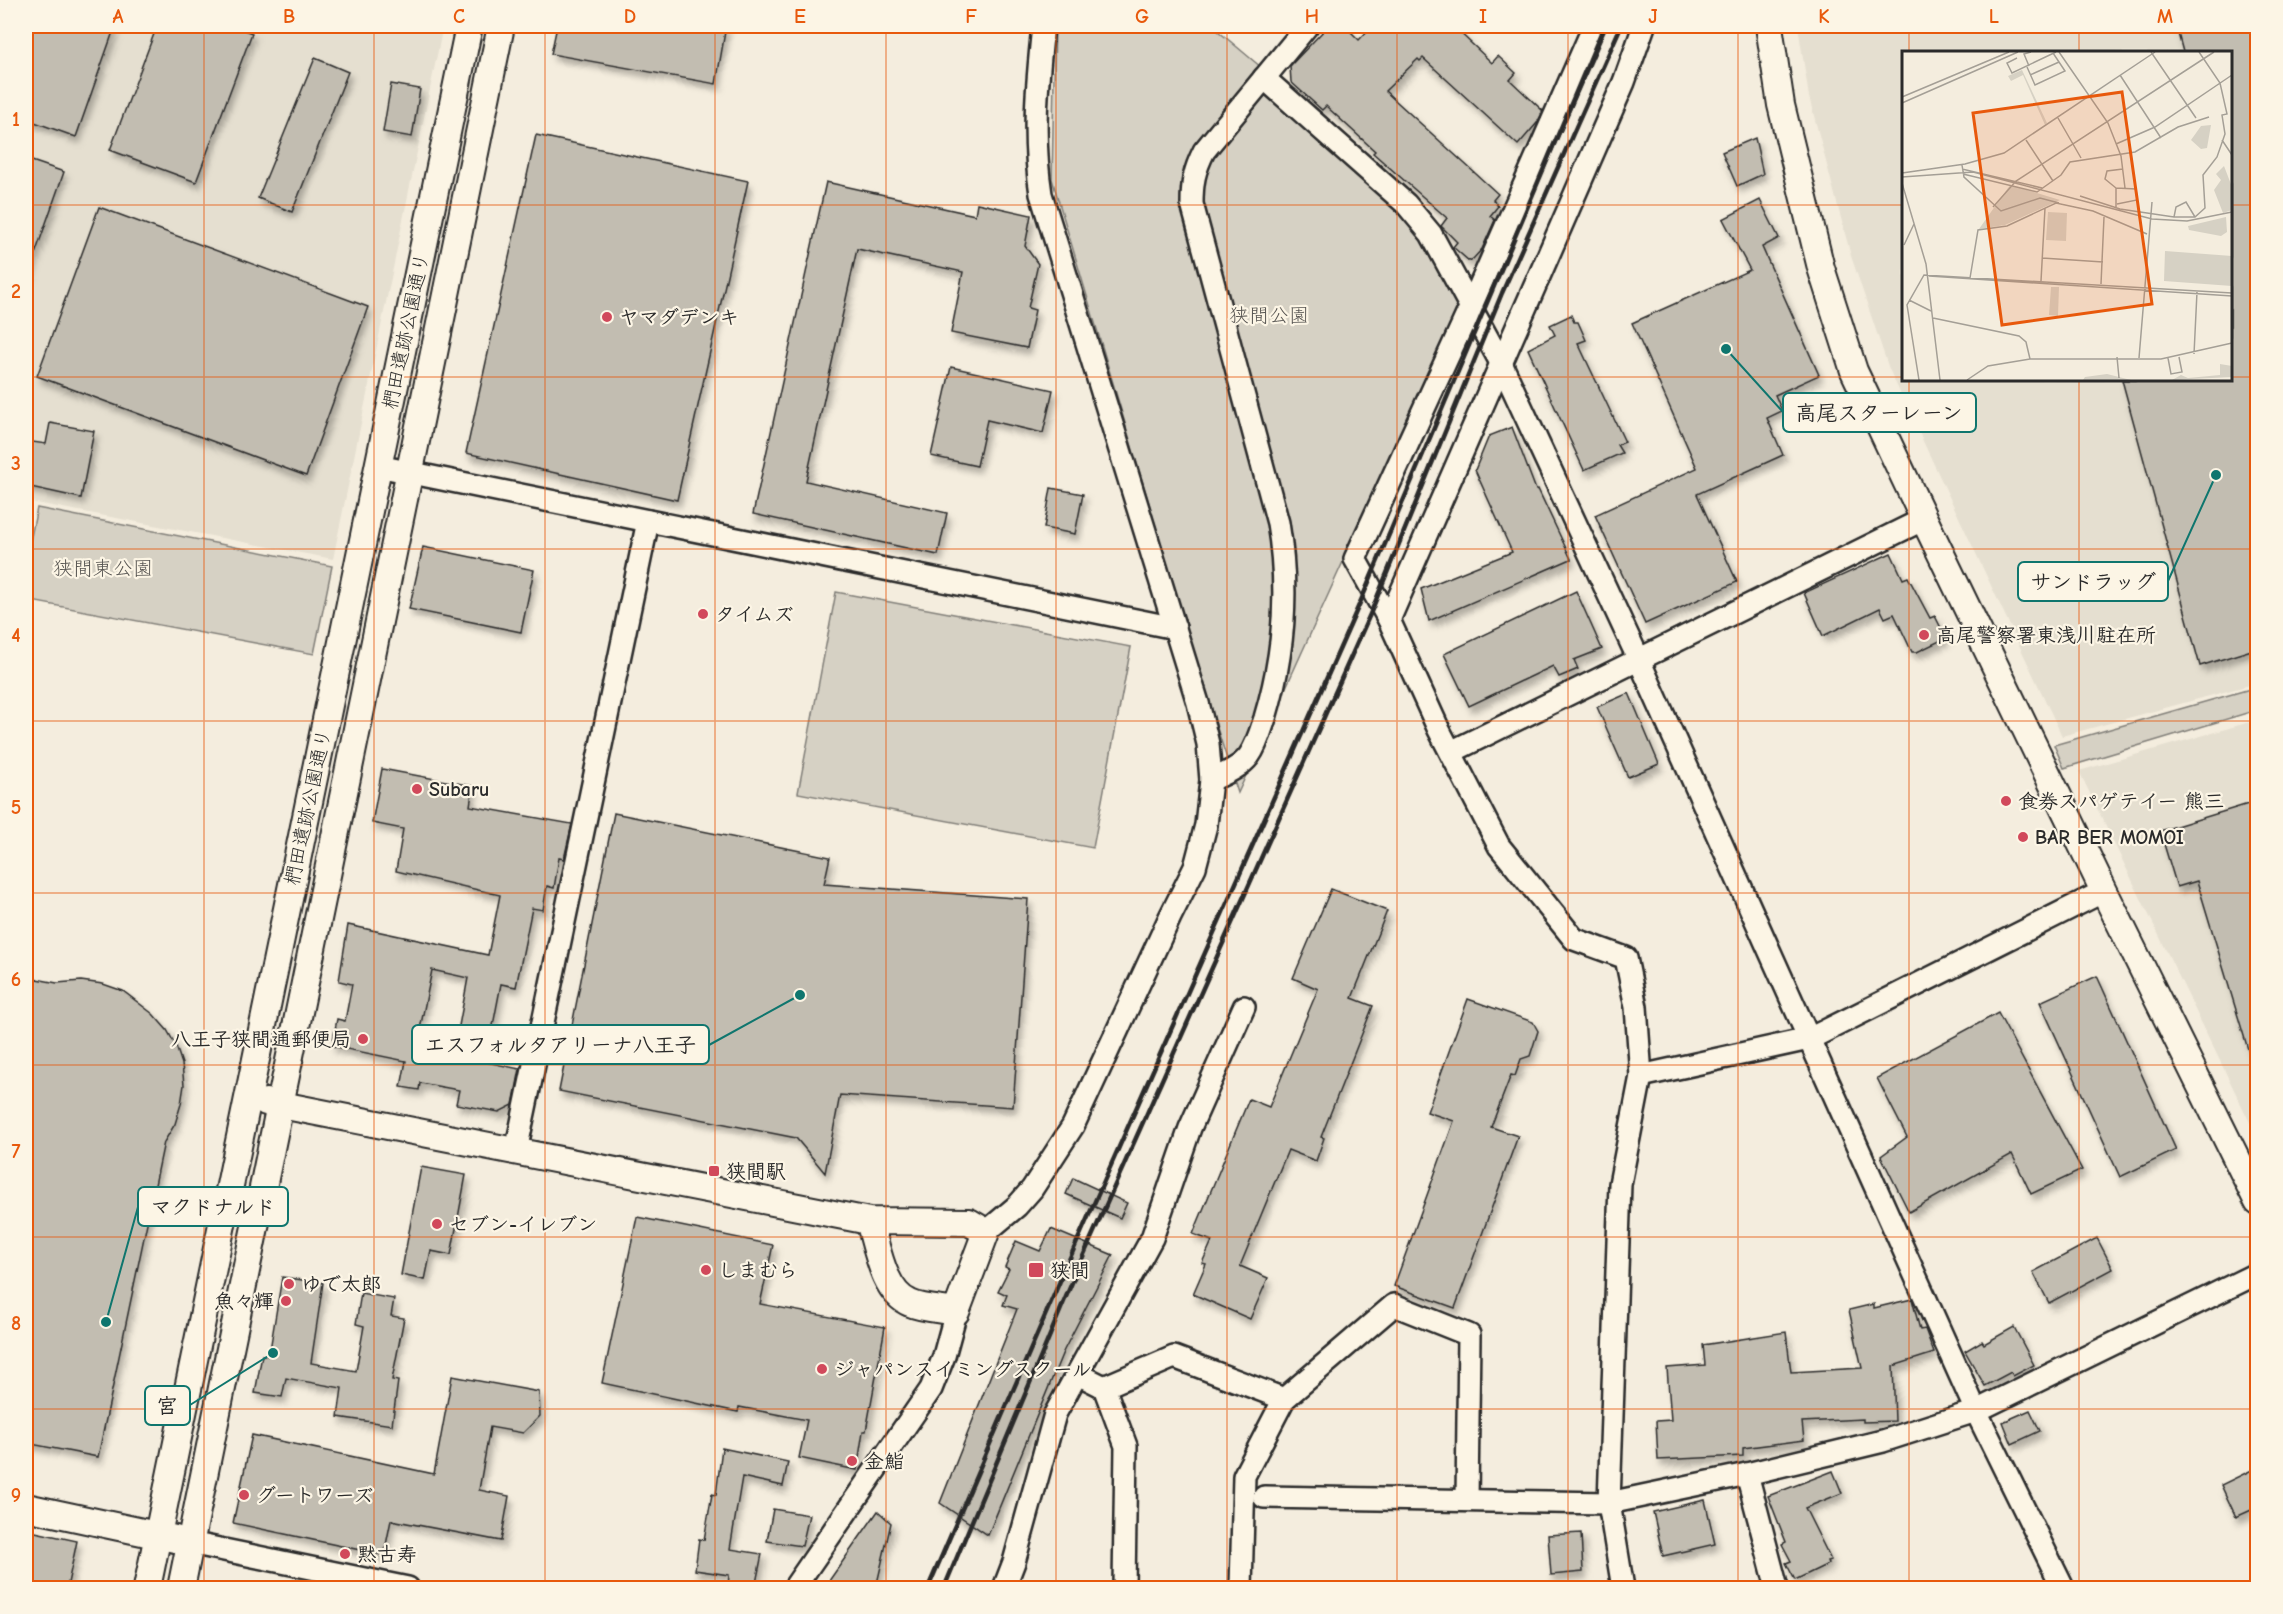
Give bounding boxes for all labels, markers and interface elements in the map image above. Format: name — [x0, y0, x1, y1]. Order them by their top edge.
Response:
text: A — [112, 5, 124, 28]
text: B — [283, 5, 295, 28]
text: C — [453, 5, 465, 28]
text: D — [624, 5, 636, 28]
text: E — [794, 5, 806, 28]
text: F — [965, 5, 977, 28]
text: G — [1135, 5, 1149, 28]
text: H — [1305, 5, 1319, 28]
text: I — [1479, 5, 1487, 28]
text: J — [1648, 5, 1658, 28]
text: K — [1818, 5, 1830, 28]
text: L — [1989, 5, 1999, 28]
text: M — [2157, 5, 2173, 28]
inset map — [1902, 51, 2232, 381]
text: 1 — [12, 108, 20, 131]
street label: 椚田遺跡公園通り — [378, 250, 434, 412]
text: 2 — [11, 280, 21, 303]
park label: 狭間公園 — [1229, 304, 1309, 327]
place label: ヤマダデンキ — [619, 306, 739, 329]
marker: ヤマダデンキ — [600, 310, 614, 324]
callout: 高尾スターレーン — [1783, 393, 1976, 432]
text: 高尾スターレーン — [1795, 401, 1963, 425]
text: 3 — [11, 452, 21, 475]
park label: 狭間東公園 — [53, 557, 153, 580]
callout: サンドラッグ — [2018, 562, 2168, 601]
text: サンドラッグ — [2030, 570, 2156, 594]
place label: タイムズ — [715, 603, 793, 626]
marker: タイムズ — [696, 607, 710, 621]
text: 4 — [11, 624, 21, 647]
place label: 高尾警察署東浅川駐在所 — [1936, 624, 2156, 647]
marker: 高尾警察署東浅川駐在所 — [1917, 628, 1931, 642]
street label: 椚田遺跡公園通り — [280, 726, 336, 888]
place label: Subaru — [429, 778, 489, 801]
marker: Subaru — [410, 782, 424, 796]
place label: 食券スパゲテイー 熊三 — [2018, 790, 2224, 813]
marker: 食券スパゲテイー 熊三 — [1999, 794, 2013, 808]
text: 5 — [11, 796, 21, 819]
place label: BAR BER MOMOI — [2035, 826, 2184, 849]
marker: BAR BER MOMOI — [2016, 830, 2030, 844]
text: 6 — [11, 968, 21, 991]
callout: エスフォルタアリーナ八王子 — [412, 1025, 709, 1064]
place label: 八王子狭間通郵便局 — [171, 1028, 351, 1051]
marker: 八王子狭間通郵便局 — [356, 1032, 370, 1046]
text: エスフォルタアリーナ八王子 — [424, 1033, 696, 1057]
text: 7 — [12, 1140, 21, 1163]
place label: 狭間駅 — [726, 1160, 786, 1183]
marker: 狭間駅 — [707, 1164, 721, 1178]
callout: マクドナルド — [138, 1187, 288, 1226]
text: マクドナルド — [150, 1195, 276, 1219]
place label: セブン-イレブン — [449, 1213, 597, 1236]
marker: セブン-イレブン — [430, 1217, 444, 1231]
place label: しまむら — [718, 1259, 798, 1282]
place label: 狭間 — [1050, 1259, 1090, 1282]
marker: 狭間 — [1027, 1261, 1045, 1279]
marker: しまむら — [699, 1263, 713, 1277]
place label: ゆで太郎 — [301, 1273, 381, 1296]
marker: ゆで太郎 — [282, 1277, 296, 1291]
place label: 魚々輝 — [214, 1290, 274, 1313]
marker: 魚々輝 — [279, 1294, 293, 1308]
text: 8 — [11, 1312, 21, 1335]
place label: ジャパンスイミングスクール — [834, 1358, 1092, 1381]
marker: ジャパンスイミングスクール — [815, 1362, 829, 1376]
callout: 宮 — [145, 1386, 190, 1425]
text: 宮 — [157, 1394, 178, 1418]
place label: 金鮨 — [864, 1450, 904, 1473]
marker: 金鮨 — [845, 1454, 859, 1468]
text: 9 — [11, 1484, 21, 1507]
place label: グートワーズ — [256, 1484, 373, 1507]
marker: グートワーズ — [237, 1488, 251, 1502]
place label: 黙古寿 — [357, 1543, 417, 1566]
marker: 黙古寿 — [338, 1547, 352, 1561]

